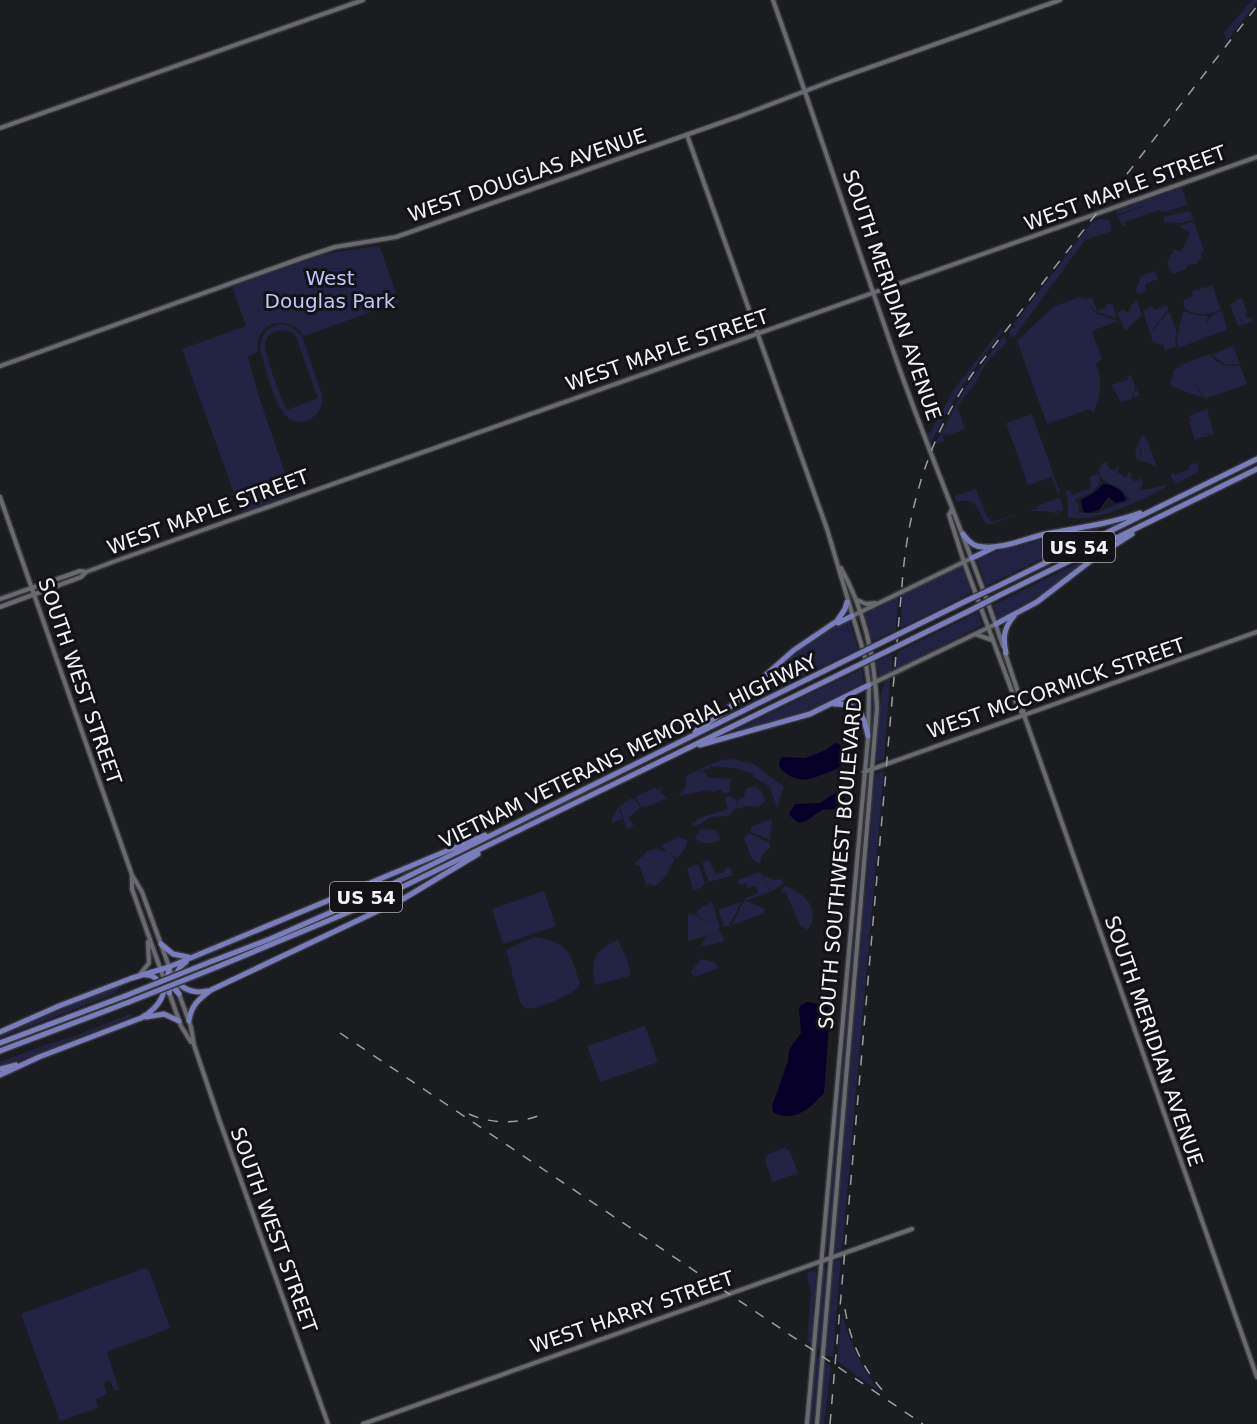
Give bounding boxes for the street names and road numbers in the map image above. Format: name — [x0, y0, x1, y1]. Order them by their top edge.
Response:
street label: WEST DOUGLAS AVENUE — [405, 123, 649, 227]
street label: WEST MAPLE STREET — [1021, 140, 1230, 236]
street label: SOUTH MERIDIAN AVENUE — [838, 166, 946, 424]
street label: WEST MAPLE STREET — [562, 304, 772, 396]
street label: WEST MAPLE STREET — [104, 464, 313, 560]
road number: US 54 — [1043, 532, 1115, 562]
street label: SOUTH WEST STREET — [33, 575, 127, 788]
street label: WEST MCCORMICK STREET — [924, 632, 1189, 744]
street label: VIETNAM VETERANS MEMORIAL HIGHWAY — [435, 648, 821, 853]
street label: SOUTH SOUTHWEST BOULEVARD — [814, 696, 866, 1030]
road number: US 54 — [330, 882, 402, 912]
street label: SOUTH MERIDIAN AVENUE — [1100, 912, 1208, 1170]
street label: SOUTH WEST STREET — [226, 1124, 323, 1337]
street label: WEST HARRY STREET — [527, 1266, 738, 1358]

